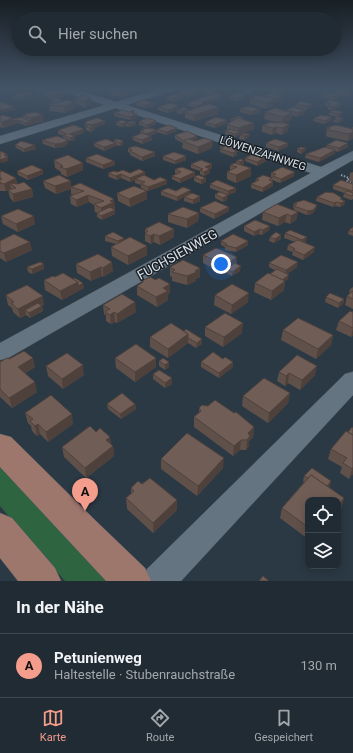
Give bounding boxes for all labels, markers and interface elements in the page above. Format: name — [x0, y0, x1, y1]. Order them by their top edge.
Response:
search box — [12, 12, 341, 56]
icon: search — [26, 23, 48, 45]
text: Hier suchen — [58, 25, 137, 43]
street label: LÖWENZAHNWEG — [218, 133, 308, 174]
street label: FUCHSIENWEG — [135, 226, 220, 283]
your location — [211, 254, 231, 274]
pin: A — [72, 478, 98, 511]
map controls — [305, 497, 341, 569]
button: locate — [305, 497, 341, 533]
button: layers — [305, 533, 341, 569]
text: In der Nähe — [16, 597, 104, 617]
text: Petunienweg — [54, 649, 142, 667]
text: A — [25, 658, 33, 673]
text: 130 m — [300, 658, 337, 673]
text: Haltestelle · Stubenrauchstraße — [54, 667, 235, 682]
tab: Karte — [40, 707, 66, 744]
tab: Route — [146, 707, 174, 744]
tab: Gespeichert — [254, 707, 313, 744]

